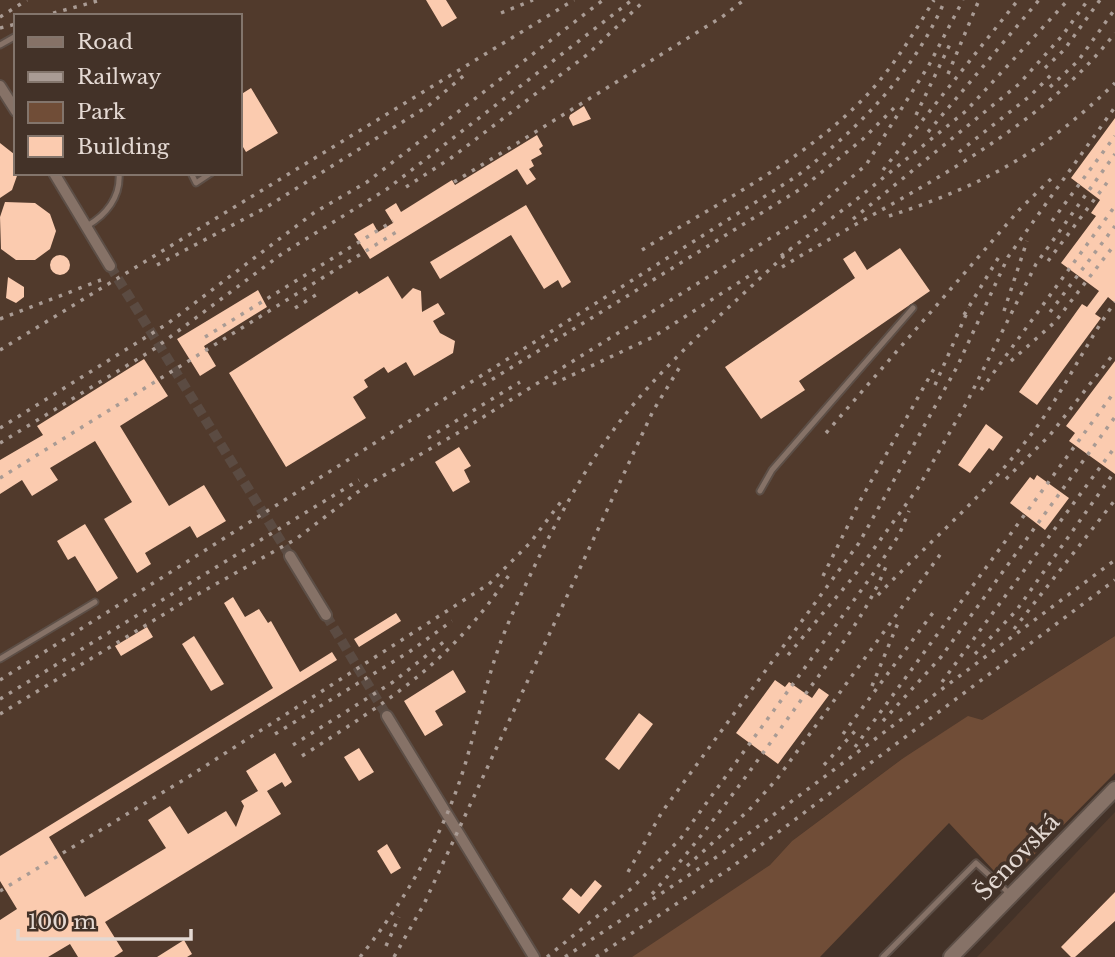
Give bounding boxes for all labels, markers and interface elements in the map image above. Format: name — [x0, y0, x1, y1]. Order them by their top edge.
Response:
legend — [14, 14, 242, 175]
text: Road — [77, 29, 133, 55]
text: Railway — [77, 64, 162, 90]
text: Park — [77, 99, 126, 125]
text: Building — [77, 134, 170, 160]
street label: Šenovská — [967, 806, 1065, 906]
scale bar — [18, 898, 191, 942]
text: 100 m — [28, 909, 96, 935]

